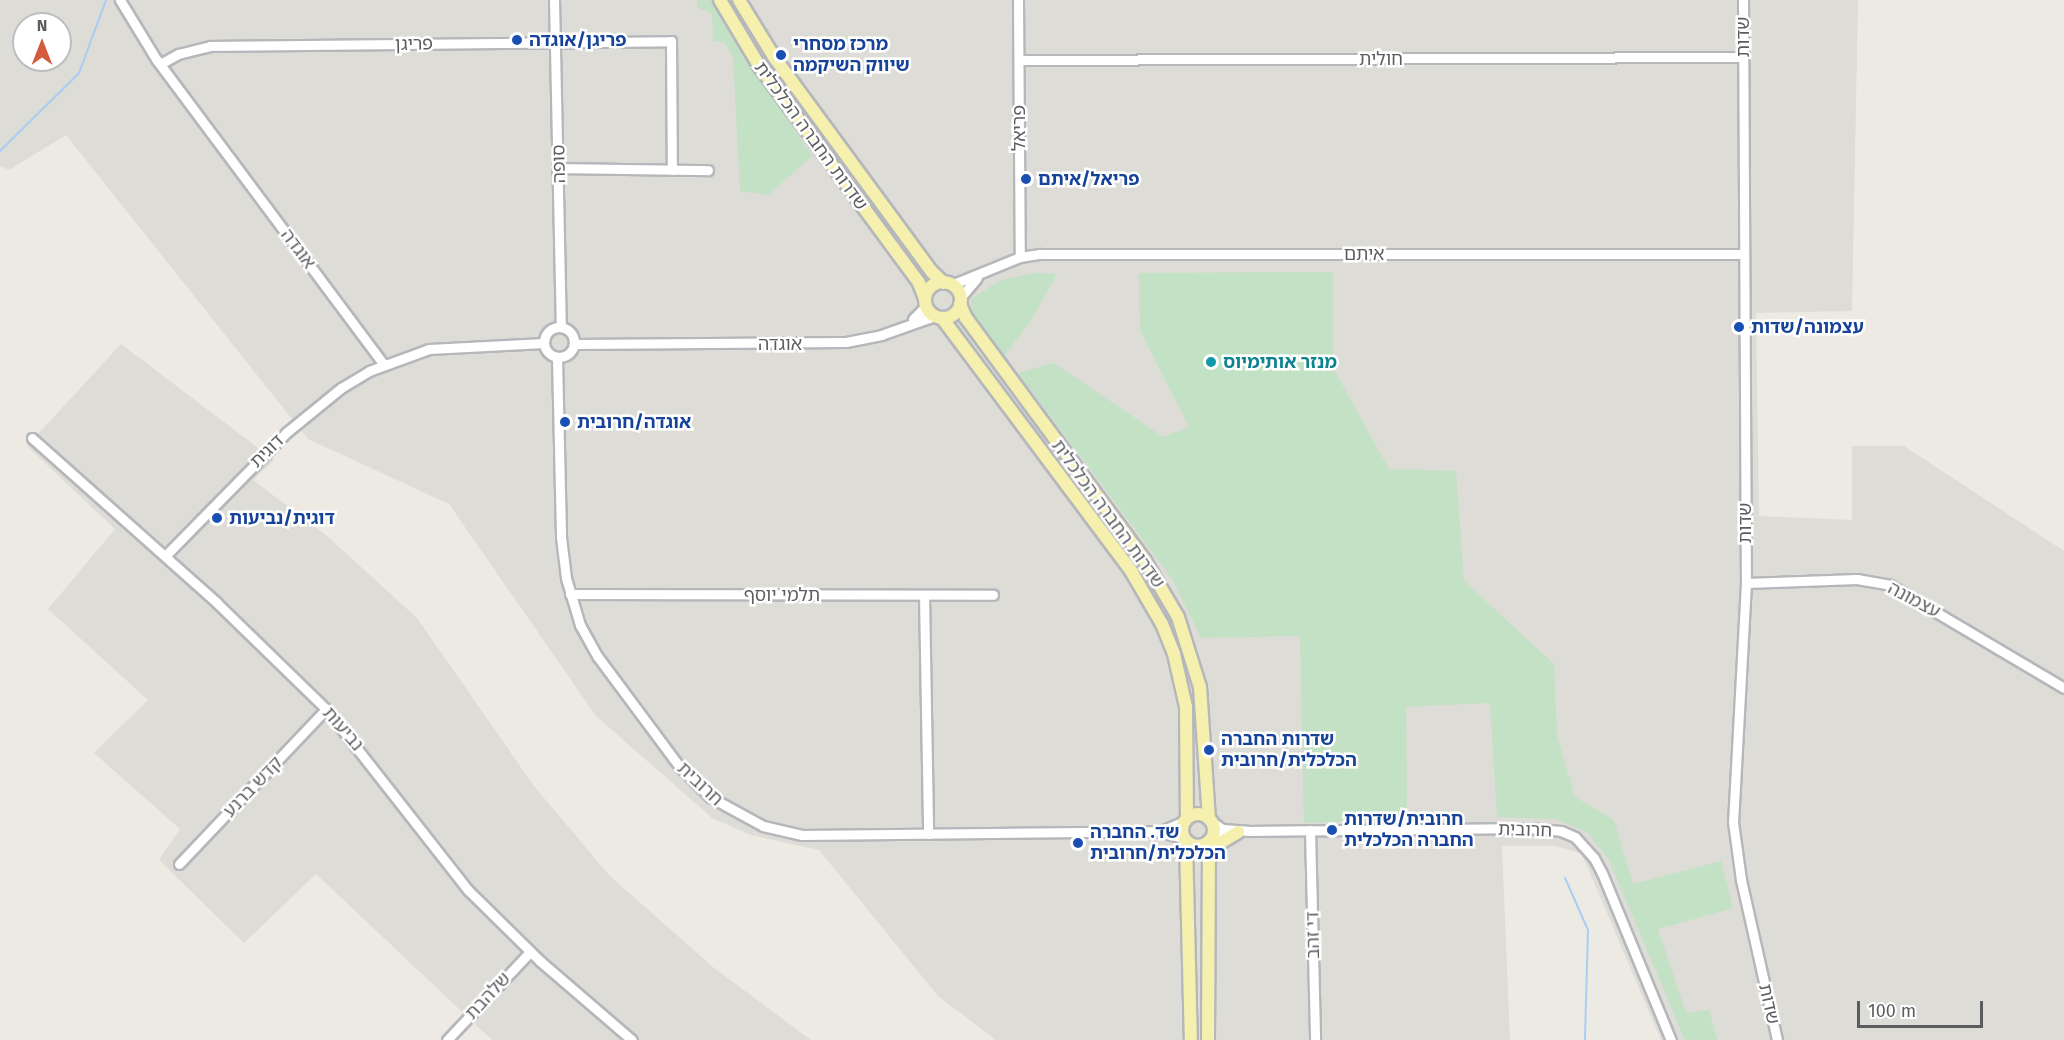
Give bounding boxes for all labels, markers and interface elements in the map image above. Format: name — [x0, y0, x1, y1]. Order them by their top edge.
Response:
north arrow — [12, 12, 72, 72]
text: N — [37, 16, 47, 35]
street label: שדות — [1732, 17, 1754, 57]
place label: פריגן/אוגדה — [529, 29, 627, 51]
street label: פריגן — [395, 33, 433, 55]
marker: פריגן/אוגדה — [510, 33, 524, 47]
place label: מרכז מסחרי שיווק השיקמה — [793, 34, 910, 76]
marker: מרכז מסחרי שיווק השיקמה — [774, 48, 788, 62]
street label: חולית — [1359, 48, 1403, 70]
street label: שדרות החברה הכלכלית — [750, 58, 872, 214]
street label: פריאל — [1008, 105, 1030, 151]
street label: סופה — [548, 144, 570, 184]
place label: פריאל/איתם — [1038, 168, 1140, 190]
marker: פריאל/איתם — [1019, 172, 1033, 186]
street label: אוגדה — [276, 225, 320, 273]
street label: איתם — [1344, 243, 1384, 265]
place label: עצמונה/שדות — [1751, 316, 1864, 338]
marker: עצמונה/שדות — [1732, 320, 1746, 334]
street label: אוגדה — [758, 333, 802, 355]
place label: מנזר אותימיוס — [1223, 351, 1337, 373]
marker: מנזר אותימיוס — [1204, 355, 1218, 369]
place label: אוגדה/חרובית — [577, 411, 691, 433]
marker: אוגדה/חרובית — [558, 415, 572, 429]
street label: דוגית — [246, 430, 288, 472]
street label: שדרות החברה הכלכלית — [1047, 436, 1169, 592]
street label: שדות — [1734, 503, 1756, 543]
place label: דוגית/נביעות — [229, 507, 335, 529]
marker: דוגית/נביעות — [210, 511, 224, 525]
street label: עצמונה — [1884, 577, 1944, 623]
street label: תלמי יוסף — [744, 584, 820, 606]
street label: נביעות — [318, 703, 368, 755]
place label: שדרות החברה הכלכלית/חרובית — [1221, 729, 1357, 771]
marker: שדרות החברה הכלכלית/חרובית — [1202, 743, 1216, 757]
street label: קדש ברנע — [219, 752, 287, 822]
street label: חרובית — [673, 758, 727, 810]
place label: חרובית/שדרות החברה הכלכלית — [1344, 809, 1474, 852]
street label: חרובית — [1498, 818, 1552, 842]
place label: שד. החברה הכלכלית/חרובית — [1090, 822, 1226, 864]
marker: חרובית/שדרות החברה הכלכלית — [1325, 823, 1339, 837]
marker: שד. החברה הכלכלית/חרובית — [1071, 836, 1085, 850]
street label: די זהב — [1302, 911, 1324, 959]
street label: שלהבת — [461, 968, 515, 1024]
street label: שדות — [1754, 982, 1784, 1026]
scale bar — [1860, 989, 1986, 1027]
text: 100 m — [1868, 1000, 1916, 1022]

